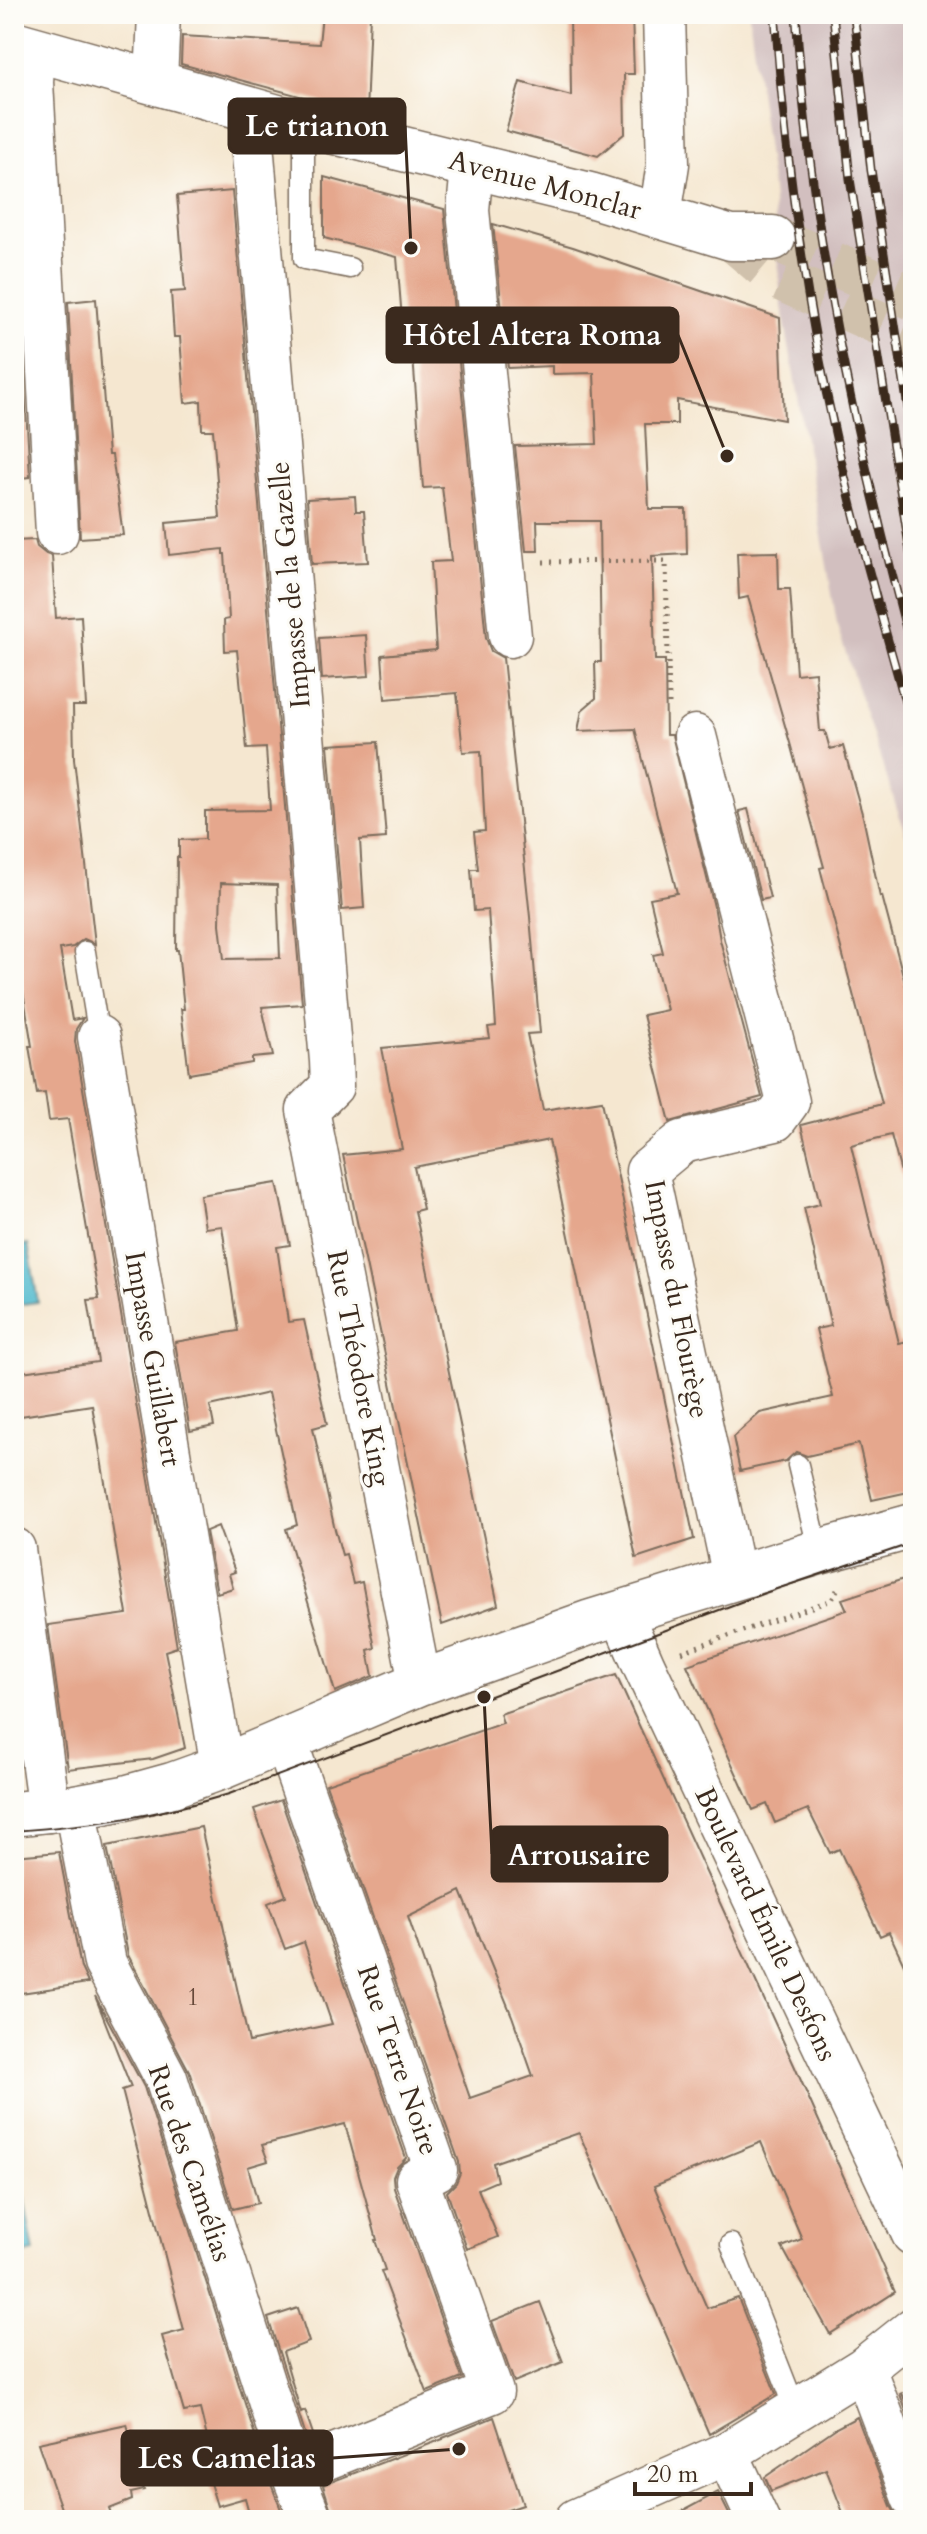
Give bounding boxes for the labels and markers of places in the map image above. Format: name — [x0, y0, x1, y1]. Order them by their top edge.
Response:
callout: Le trianon — [229, 99, 405, 153]
callout: Hôtel Altera Roma — [387, 308, 678, 362]
callout: Arrousaire — [492, 1827, 667, 1881]
callout: Les Camelias — [122, 2431, 332, 2485]

